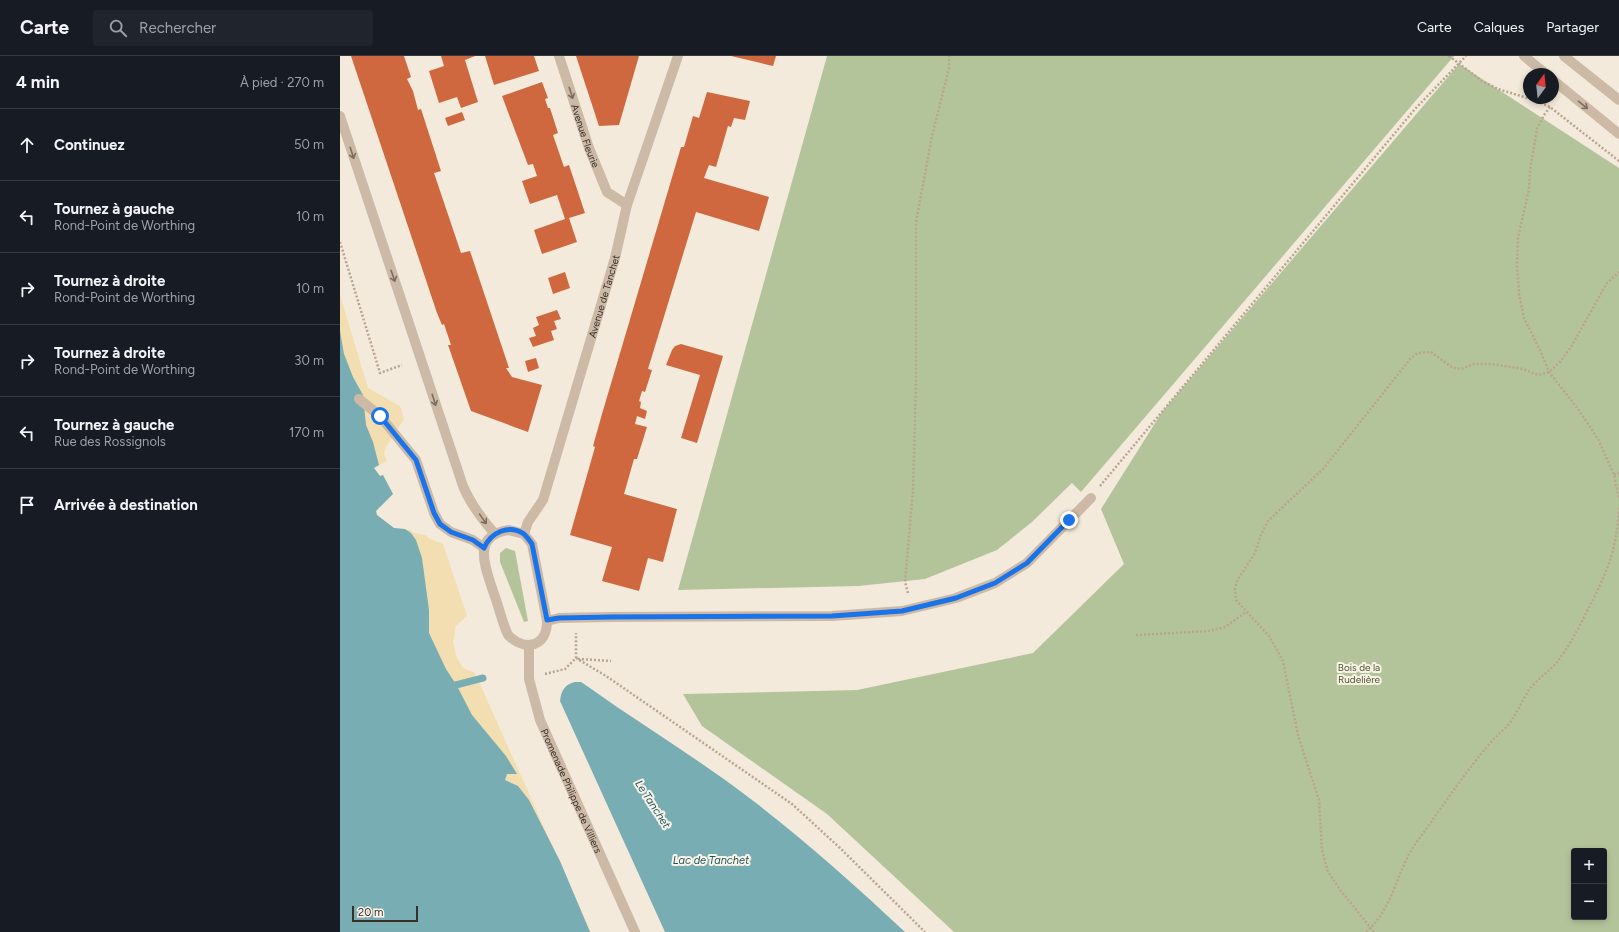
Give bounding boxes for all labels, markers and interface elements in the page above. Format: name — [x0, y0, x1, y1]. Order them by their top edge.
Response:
search box — [93, 10, 373, 46]
text: Carte — [20, 16, 69, 39]
icon: search — [107, 17, 129, 39]
text: Rechercher — [139, 19, 216, 37]
text: Carte — [1417, 19, 1452, 36]
text: Calques — [1474, 19, 1524, 36]
text: Partager — [1546, 19, 1599, 36]
north arrow — [1523, 68, 1559, 104]
text: 4 min — [16, 72, 60, 92]
text: À pied · 270 m — [240, 75, 324, 90]
one-way arrow — [568, 86, 575, 99]
one-way arrow — [1578, 100, 1589, 109]
street label: Avenue Fleurie — [568, 103, 602, 170]
icon: ahead — [16, 134, 38, 156]
text: Continuez — [54, 136, 125, 154]
text: 50 m — [294, 137, 324, 152]
one-way arrow — [349, 146, 356, 159]
text: Tournez à gauche — [54, 200, 174, 218]
icon: left — [16, 206, 38, 228]
text: 10 m — [296, 209, 324, 224]
text: Rond-Point de Worthing — [54, 218, 195, 233]
street label: Avenue de Tanchet — [586, 253, 623, 339]
one-way arrow — [390, 270, 397, 283]
text: Tournez à droite — [54, 272, 165, 290]
icon: right — [16, 278, 38, 300]
text: 10 m — [296, 281, 324, 296]
text: Rond-Point de Worthing — [54, 290, 195, 305]
text: Tournez à droite — [54, 344, 165, 362]
icon: right — [16, 350, 38, 372]
text: 30 m — [294, 353, 324, 368]
text: Rond-Point de Worthing — [54, 362, 195, 377]
one-way arrow — [431, 393, 439, 405]
route start — [371, 407, 389, 425]
text: Tournez à gauche — [54, 416, 174, 434]
icon: left — [16, 422, 38, 444]
text: 170 m — [289, 425, 324, 440]
text: Rue des Rossignols — [54, 434, 166, 449]
icon: arrive — [16, 494, 38, 516]
text: Arrivée à destination — [54, 496, 198, 514]
route end — [1060, 511, 1078, 529]
one-way arrow — [479, 514, 487, 525]
park label: Bois de la Rudelière — [1338, 661, 1381, 686]
street label: Promenade Philippe de Villiers — [538, 727, 605, 855]
water label: Le Tanchet — [632, 778, 673, 831]
map controls — [1571, 848, 1607, 920]
button: + — [1571, 848, 1607, 884]
water label: Lac de Tanchet — [673, 854, 750, 867]
button: − — [1571, 884, 1607, 920]
scale bar — [352, 904, 418, 923]
text: 20 m — [358, 906, 383, 919]

